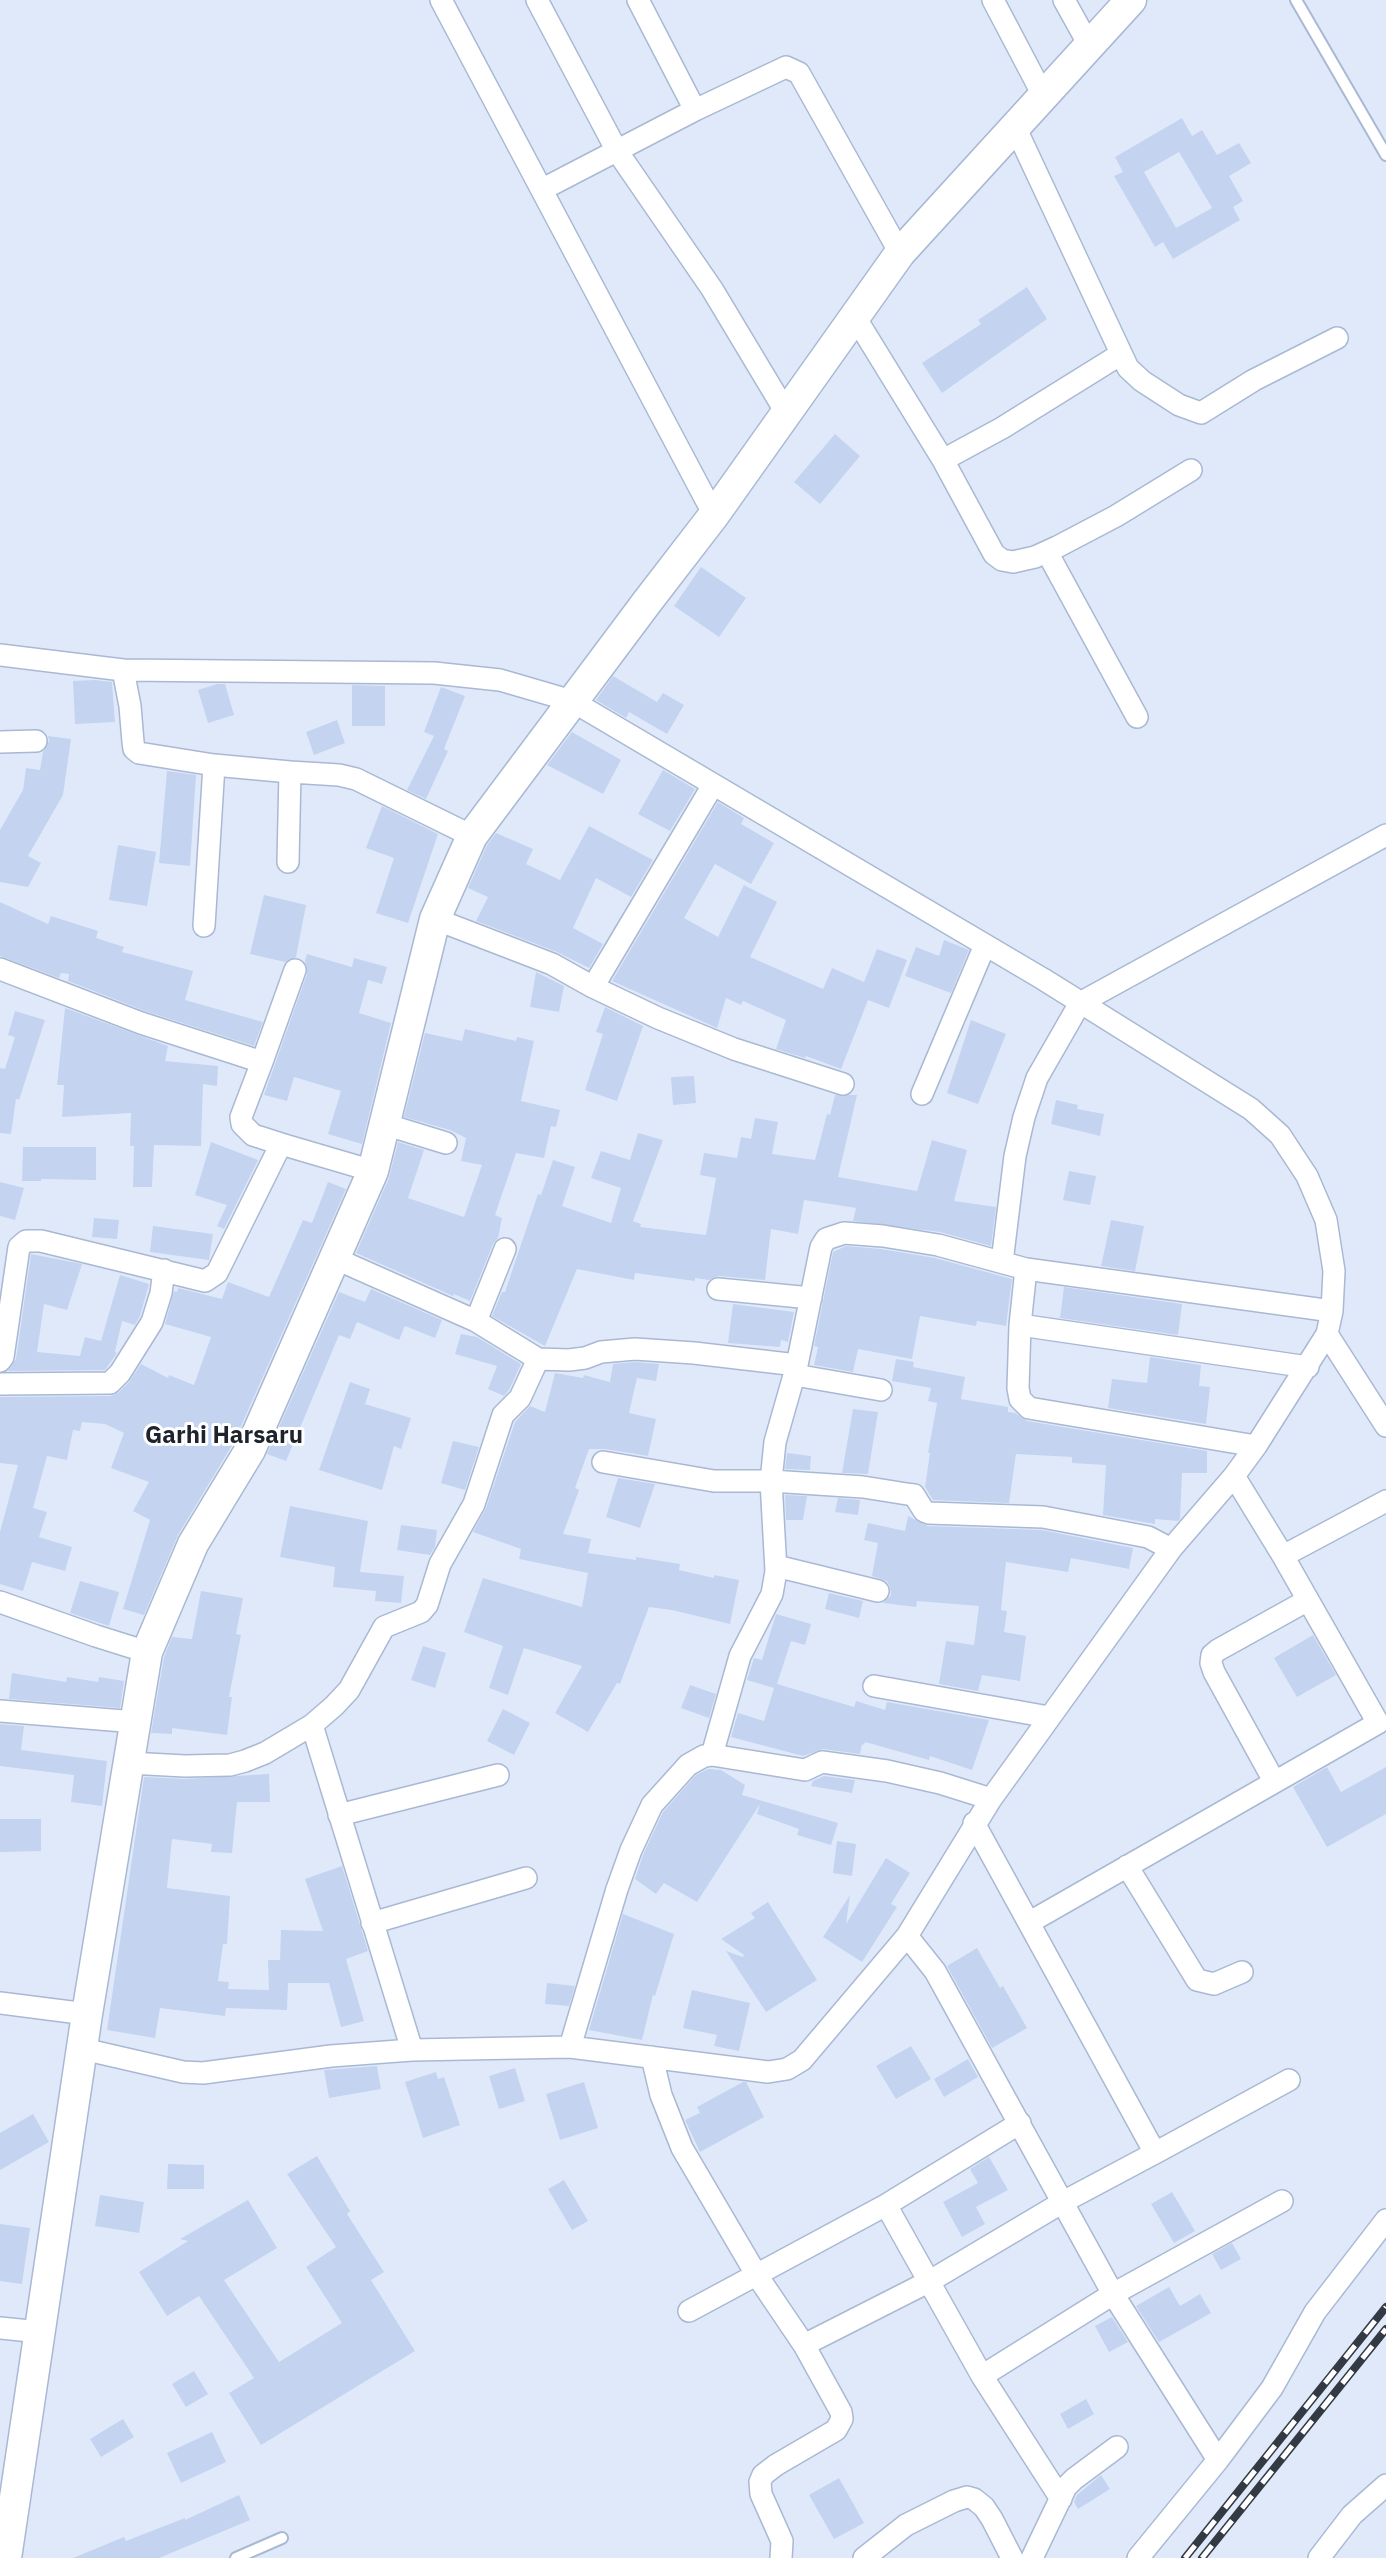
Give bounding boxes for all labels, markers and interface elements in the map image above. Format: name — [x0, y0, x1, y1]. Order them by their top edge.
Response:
district label: Garhi Harsaru — [145, 1422, 303, 1450]

